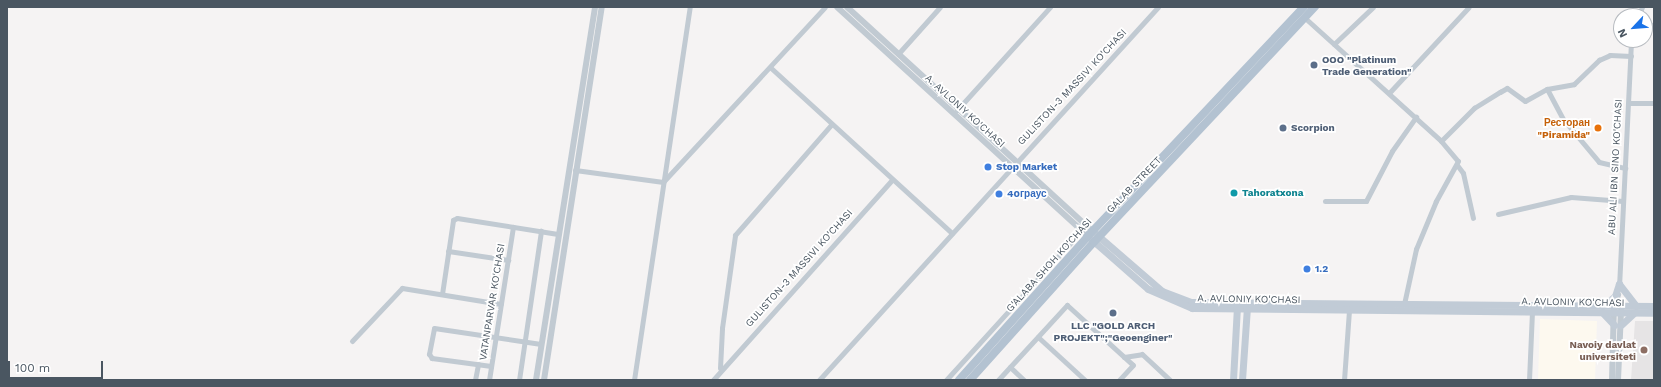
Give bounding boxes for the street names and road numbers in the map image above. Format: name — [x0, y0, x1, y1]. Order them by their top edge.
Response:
street label: GULISTON-3 MASSIVI KO'CHASI — [1015, 27, 1129, 147]
street label: A. AVLONIY KO'CHASI — [922, 72, 1008, 150]
street label: ABU ALI IBN SINO KO'CHASI — [1605, 98, 1625, 236]
street label: GALAB STREET — [1104, 154, 1164, 216]
street label: GULISTON-3 MASSIVI KO'CHASI — [743, 207, 855, 329]
street label: G'ALABA SHOH KO'CHASI — [1004, 216, 1094, 314]
street label: VATANPARVAR KO'CHASI — [477, 243, 507, 361]
street label: A. AVLONIY KO'CHASI — [1197, 292, 1301, 306]
street label: A. AVLONIY KO'CHASI — [1521, 295, 1625, 309]

